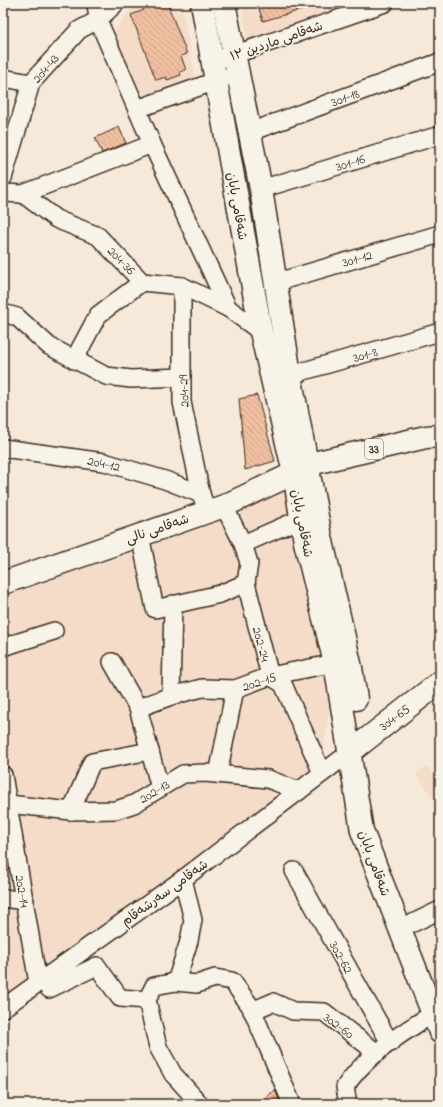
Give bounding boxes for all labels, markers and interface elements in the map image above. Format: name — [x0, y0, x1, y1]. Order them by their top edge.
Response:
street label: شەقامی ماردین ١٣ — [227, 17, 326, 66]
street label: 204-43 — [28, 50, 64, 88]
street label: 301-18 — [329, 84, 363, 112]
street label: 301-16 — [333, 150, 368, 177]
street label: شەقامی بابان — [221, 171, 252, 242]
street label: 204-36 — [102, 242, 140, 280]
street label: 301-12 — [340, 246, 375, 273]
street label: 301-8 — [351, 343, 380, 368]
street label: 204-29 — [174, 374, 195, 408]
road number: 33 — [365, 439, 383, 459]
street label: 204-12 — [86, 452, 122, 477]
street label: شەقامی بابان — [286, 488, 317, 559]
street label: شەقامی نالی — [123, 510, 192, 549]
street label: 202-24 — [247, 625, 274, 664]
street label: 202-15 — [240, 668, 280, 697]
street label: 304-65 — [375, 700, 415, 736]
street label: 202-13 — [136, 776, 174, 809]
street label: شەقامی بابان — [353, 828, 394, 899]
street label: شەقامی سەرشەقام — [118, 855, 212, 931]
street label: 202-14 — [9, 873, 34, 910]
street label: 302-62 — [324, 938, 358, 978]
street label: 302-60 — [319, 1009, 358, 1044]

